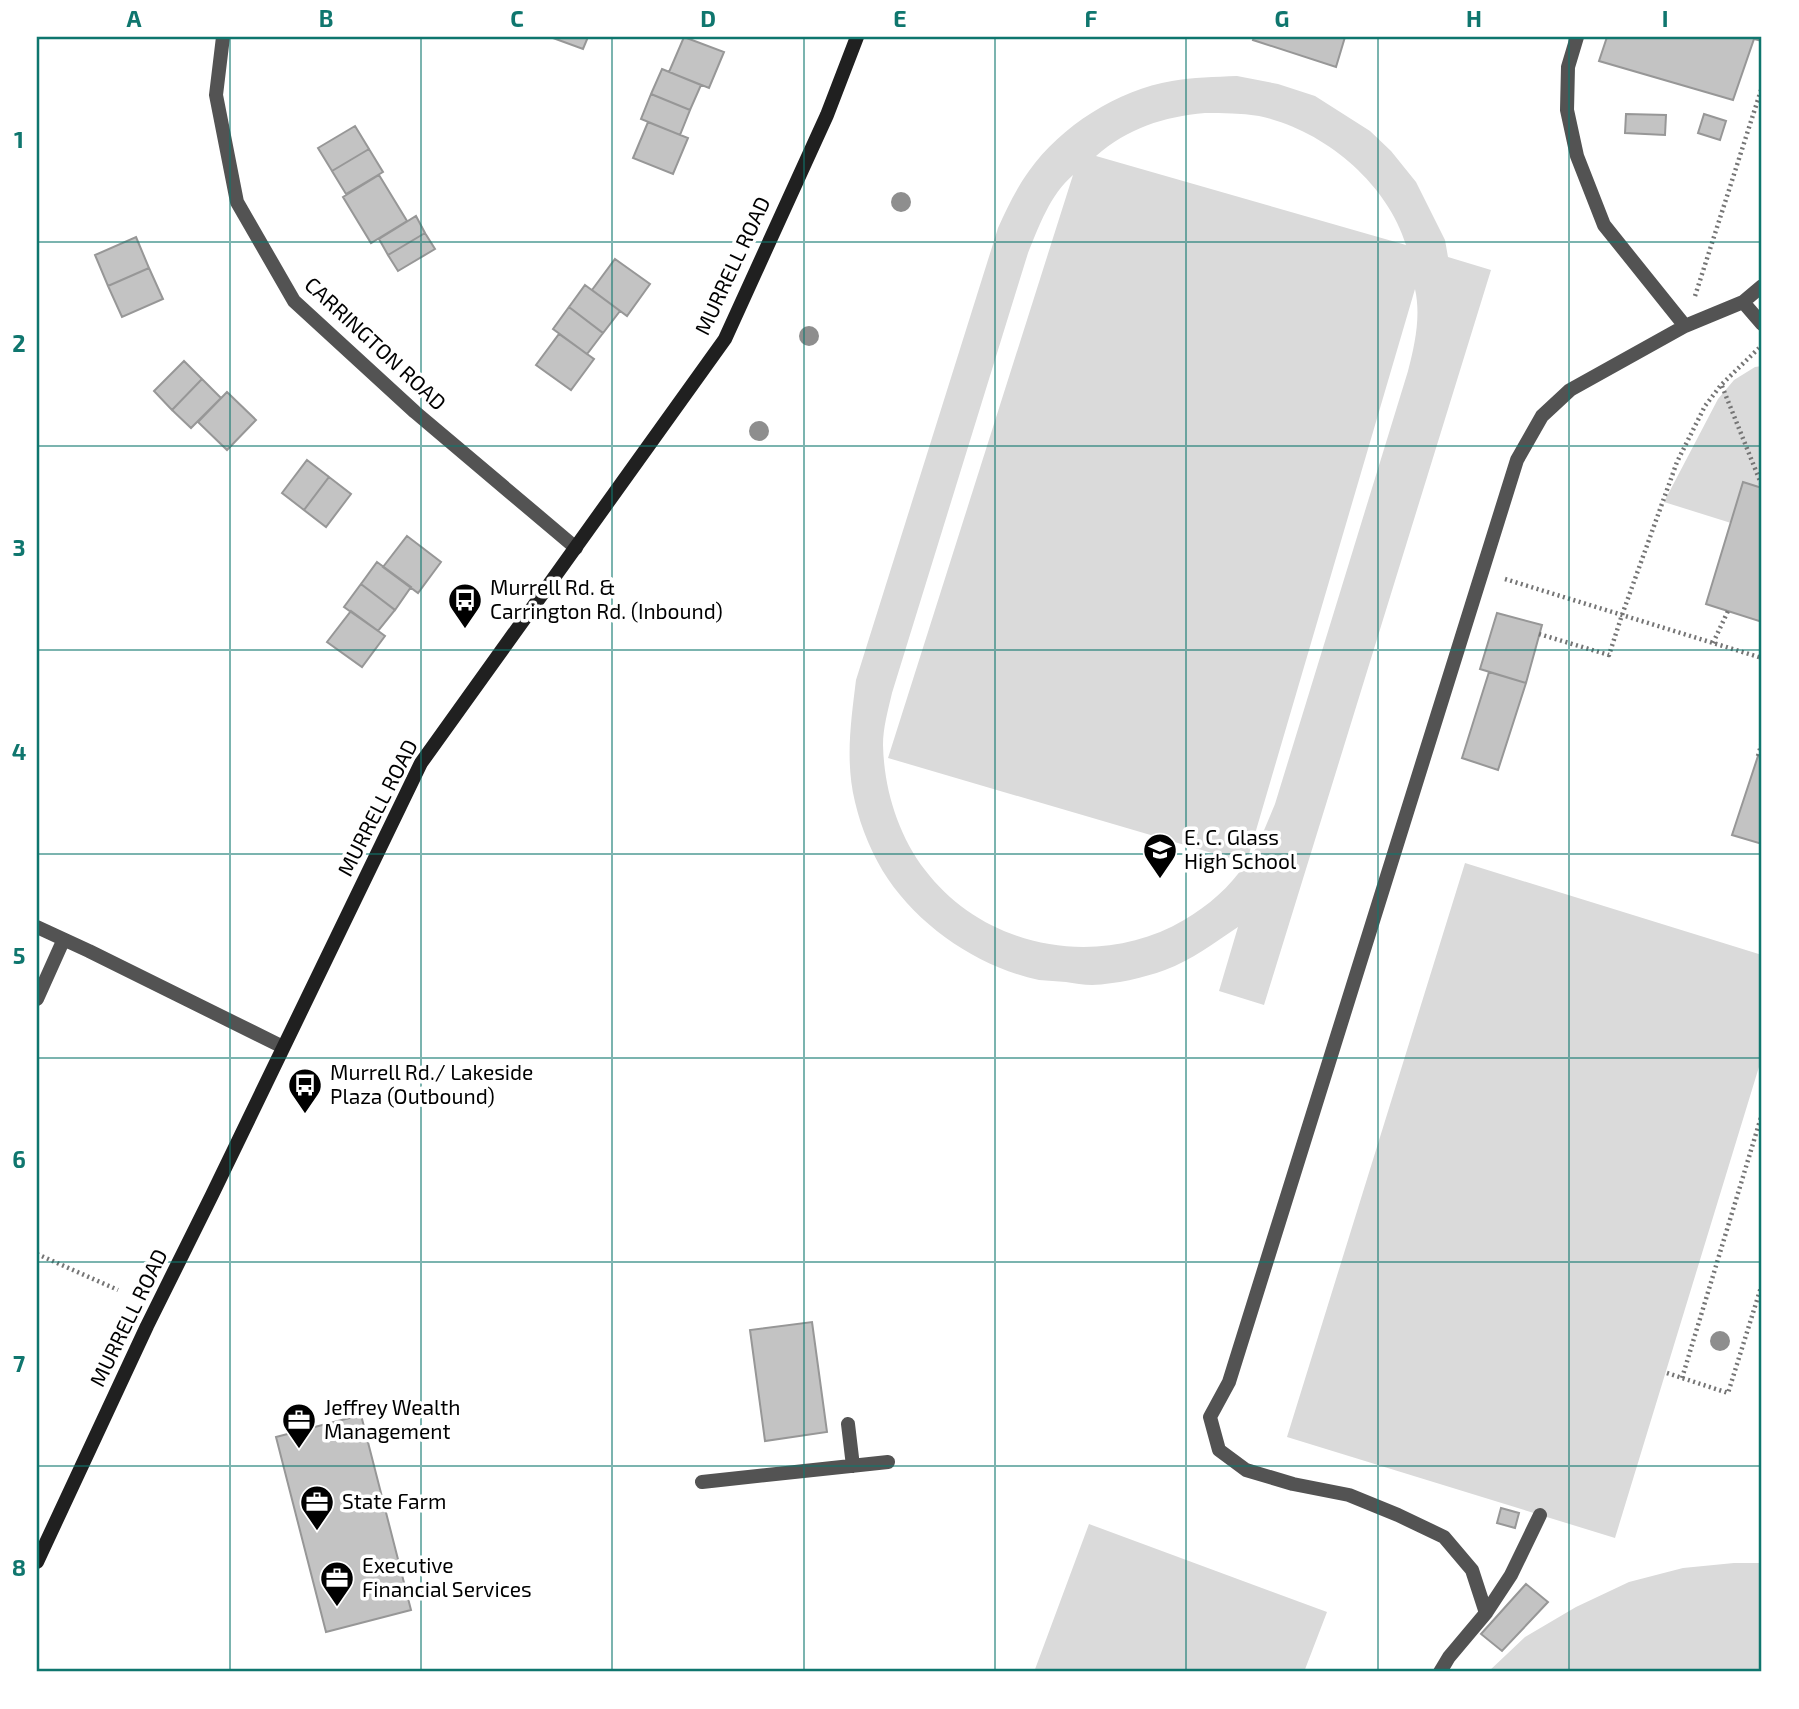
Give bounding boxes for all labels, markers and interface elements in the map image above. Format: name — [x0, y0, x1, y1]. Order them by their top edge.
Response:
text: A — [126, 4, 142, 32]
text: B — [319, 4, 333, 32]
text: C — [510, 4, 524, 32]
text: D — [700, 4, 716, 32]
text: E — [893, 4, 907, 32]
text: F — [1085, 4, 1098, 32]
text: G — [1275, 4, 1289, 32]
text: H — [1466, 4, 1482, 32]
text: I — [1662, 4, 1668, 32]
text: 1 — [14, 125, 24, 153]
street label: MURRELL ROAD — [689, 192, 775, 339]
street label: CARRINGTON ROAD — [300, 271, 452, 415]
text: 2 — [12, 329, 26, 357]
text: 3 — [12, 533, 26, 561]
place label: Murrell Rd. & Carrington Rd. (Inbound) — [490, 574, 723, 623]
bus stop icon: Murrell Rd. & Carrington Rd. (Inbound) — [446, 581, 484, 630]
street label: MURRELL ROAD — [332, 735, 422, 880]
text: 4 — [12, 737, 26, 765]
place label: E. C. Glass High School — [1184, 824, 1297, 873]
school or university icon: E. C. Glass High School — [1141, 831, 1179, 880]
text: 5 — [13, 941, 25, 969]
place label: Murrell Rd./ Lakeside Plaza (Outbound) — [330, 1059, 533, 1108]
bus stop icon: Murrell Rd./ Lakeside Plaza (Outbound) — [286, 1066, 324, 1115]
text: 6 — [12, 1145, 26, 1173]
street label: MURRELL ROAD — [84, 1245, 172, 1390]
text: 7 — [13, 1349, 25, 1377]
place label: Jeffrey Wealth Management — [324, 1394, 460, 1443]
office icon: Jeffrey Wealth Management — [280, 1401, 318, 1450]
office icon: State Farm — [298, 1483, 336, 1532]
place label: State Farm — [342, 1488, 446, 1513]
place label: Executive Financial Services — [362, 1552, 532, 1601]
text: 8 — [12, 1553, 26, 1581]
office icon: Executive Financial Services — [318, 1559, 356, 1608]

